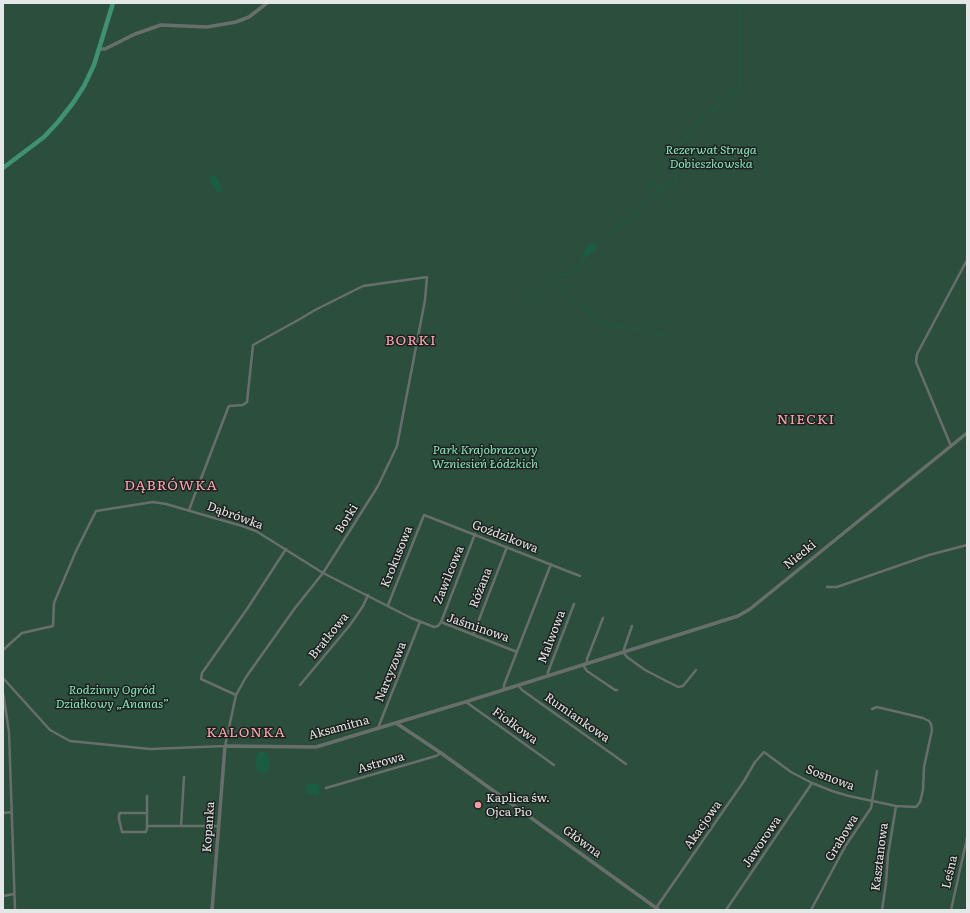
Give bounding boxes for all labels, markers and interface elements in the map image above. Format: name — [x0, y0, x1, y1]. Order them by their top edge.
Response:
park label: Rezerwat Struga Dobieszkowska — [665, 143, 757, 171]
district label: BORKI — [385, 333, 437, 349]
district label: NIECKI — [777, 412, 835, 428]
park label: Park Krajobrazowy Wzniesień Łódzkich — [432, 443, 538, 471]
district label: DĄBRÓWKA — [124, 478, 218, 494]
street label: Dąbrówka — [205, 499, 265, 533]
street label: Borki — [333, 502, 361, 536]
street label: Goździkowa — [470, 518, 540, 556]
street label: Krokusowa — [378, 524, 416, 590]
street label: Niecki — [781, 538, 819, 572]
street label: Zawilcowa — [431, 544, 467, 606]
street label: Różana — [467, 566, 495, 610]
street label: Malwowa — [535, 608, 569, 666]
street label: Bratkowa — [306, 610, 352, 662]
street label: Jaśminowa — [445, 611, 511, 645]
street label: Narcyzowa — [372, 640, 410, 704]
park label: Rodzinny Ogród Działkowy „Ananas” — [55, 683, 169, 711]
street label: Rumiankowa — [542, 690, 612, 746]
street label: Fiołkowa — [489, 705, 541, 747]
street label: Aksamitna — [307, 713, 371, 743]
district label: KALONKA — [206, 725, 286, 741]
street label: Astrowa — [356, 749, 406, 777]
street label: Sosnowa — [804, 762, 856, 794]
place label: Kaplica św. Ojca Pio — [486, 791, 550, 819]
street label: Akacjowa — [681, 798, 725, 852]
marker: Kaplica św. Ojca Pio — [473, 800, 483, 810]
street label: Kopanka — [200, 801, 218, 853]
street label: Grabowa — [823, 812, 861, 864]
street label: Jaworowa — [740, 814, 784, 870]
street label: Kasztanowa — [869, 822, 891, 892]
street label: Główna — [560, 823, 604, 861]
street label: Leśna — [939, 854, 961, 890]

